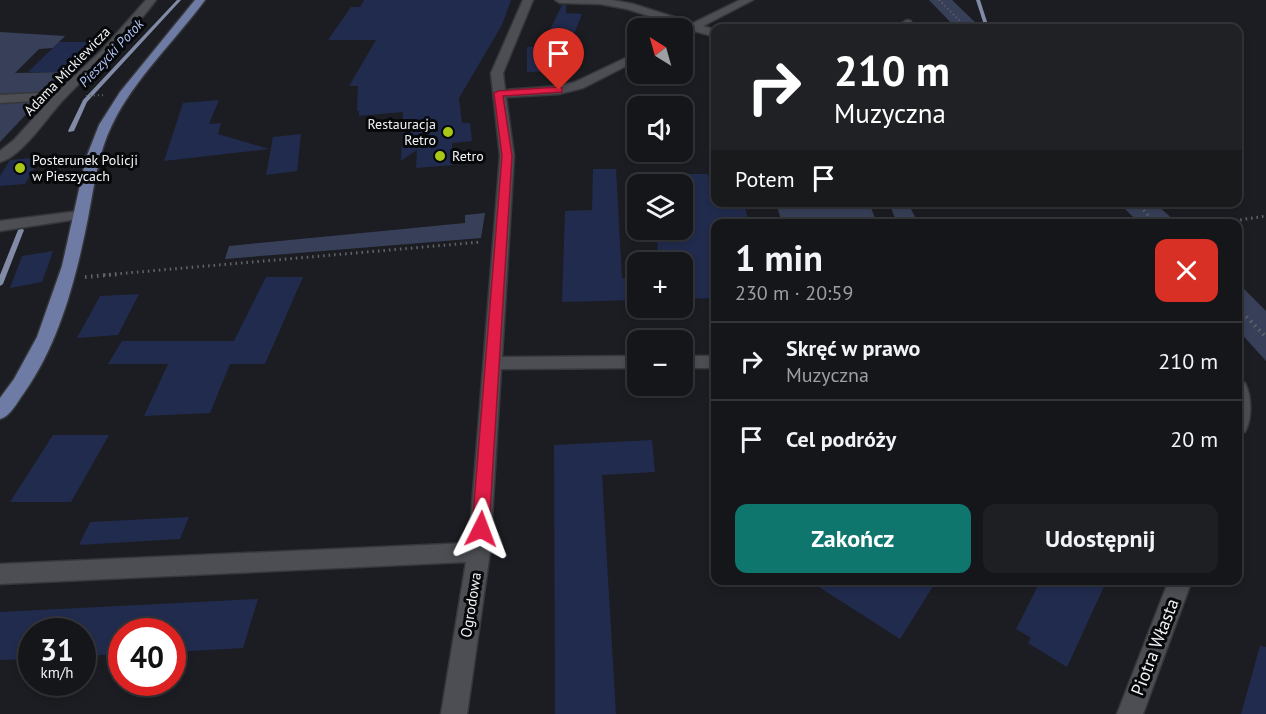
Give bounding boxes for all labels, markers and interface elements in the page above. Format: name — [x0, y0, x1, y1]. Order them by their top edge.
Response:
water label: Pieszycki Potok — [75, 15, 148, 91]
north arrow — [627, 18, 693, 84]
map controls — [627, 18, 693, 396]
street label: Adama Mickiewicza — [20, 23, 114, 119]
pin — [533, 28, 584, 90]
icon: arrive — [542, 37, 575, 70]
text: 210 m — [834, 43, 950, 98]
icon: right — [735, 48, 813, 126]
button: sound — [627, 96, 693, 162]
text: Muzyczna — [834, 96, 946, 130]
place label: Restauracja Retro — [367, 115, 436, 149]
marker: Restauracja Retro — [441, 125, 455, 139]
place label: Retro — [452, 147, 484, 165]
marker: Retro — [433, 149, 447, 163]
place label: Posterunek Policji w Pieszycach — [32, 151, 138, 185]
marker: Posterunek Policji w Pieszycach — [13, 161, 27, 175]
icon: arrive — [807, 162, 840, 195]
text: Potem — [735, 165, 795, 193]
button: layers — [627, 174, 693, 240]
text: 1 min — [735, 234, 823, 281]
button: close — [1155, 239, 1218, 302]
button: + — [627, 252, 693, 318]
text: 230 m · 20:59 — [735, 280, 853, 306]
button: − — [627, 330, 693, 396]
text: Skręć w prawo — [786, 334, 920, 362]
icon: right — [735, 345, 768, 378]
text: 210 m — [1158, 347, 1218, 375]
text: Muzyczna — [786, 362, 869, 388]
icon: arrive — [735, 423, 768, 456]
text: Cel podróży — [786, 425, 896, 453]
text: 20 m — [1170, 425, 1218, 453]
position arrow — [449, 497, 513, 561]
button: Zakończ — [735, 504, 971, 573]
button: Udostępnij — [983, 504, 1218, 573]
street label: Ogrodowa — [456, 571, 485, 639]
street label: Piotra Własta — [1126, 595, 1184, 698]
speed limit sign: 40 — [108, 618, 186, 696]
text: 31 — [40, 630, 74, 669]
text: km/h — [41, 663, 73, 682]

